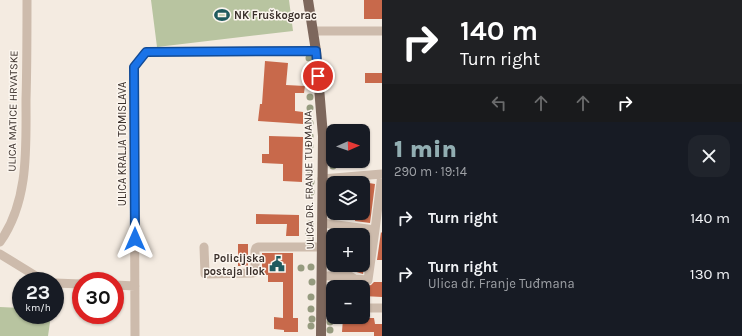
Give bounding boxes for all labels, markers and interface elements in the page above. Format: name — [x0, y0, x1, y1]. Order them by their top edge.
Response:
sports icon: NK Fruškogorac — [213, 6, 231, 24]
place label: NK Fruškogorac — [234, 9, 317, 22]
text: 140 m — [460, 14, 538, 47]
icon: right — [394, 16, 446, 68]
text: Turn right — [460, 48, 540, 70]
street label: ULICA MATICE HRVATSKE — [5, 50, 21, 172]
pin — [301, 59, 335, 93]
icon: arrive — [307, 65, 329, 87]
street label: ULICA KRALJA TOMISLAVA — [116, 81, 129, 206]
icon: left — [488, 92, 510, 114]
icon: ahead — [530, 92, 552, 114]
icon: ahead — [572, 92, 594, 114]
icon: right — [614, 92, 636, 114]
street label: ULICA DR. FRANJE TUĐMANA — [301, 110, 317, 249]
north arrow — [326, 124, 370, 168]
map controls — [326, 124, 370, 324]
text: 1 min — [394, 135, 457, 163]
button: close — [688, 135, 730, 177]
text: 290 m · 19:14 — [394, 164, 467, 179]
button: layers — [326, 176, 370, 220]
icon: right — [394, 207, 416, 229]
text: Turn right — [428, 209, 498, 227]
text: 140 m — [690, 209, 730, 227]
position arrow — [114, 218, 156, 260]
button: + — [326, 228, 370, 272]
place label: Policijska postaja Ilok — [203, 252, 265, 278]
public building icon: Policijska postaja Ilok — [268, 255, 286, 273]
text: Turn right — [428, 258, 498, 276]
icon: right — [394, 263, 416, 285]
text: 130 m — [690, 265, 730, 283]
speed limit sign: 30 — [72, 272, 124, 324]
text: Ulica dr. Franje Tuđmana — [428, 276, 575, 291]
button: − — [326, 280, 370, 324]
text: 23 — [26, 281, 50, 304]
text: km/h — [25, 302, 51, 314]

